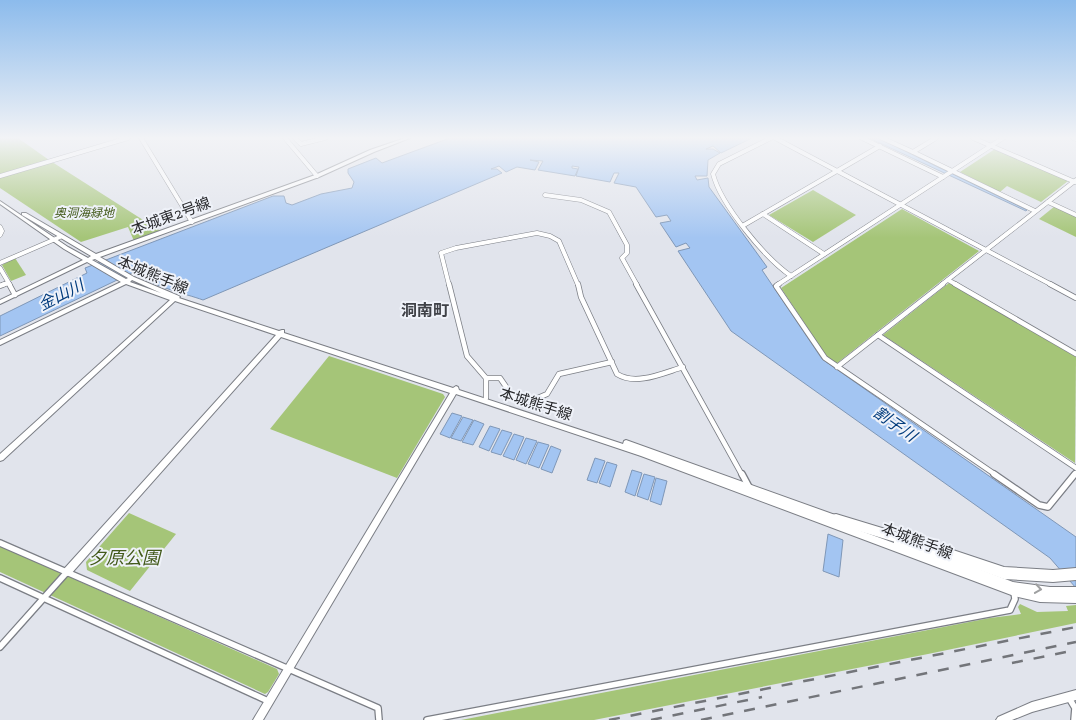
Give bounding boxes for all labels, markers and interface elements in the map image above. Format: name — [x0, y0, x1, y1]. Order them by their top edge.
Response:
street label: 本城東2号線 — [129, 193, 213, 239]
park label: 奥洞海緑地 — [54, 206, 116, 220]
street label: 本城熊手線 — [115, 252, 191, 298]
water label: 金山川 — [35, 275, 88, 314]
district label: 洞南町 — [401, 301, 449, 320]
street label: 本城熊手線 — [498, 384, 574, 424]
water label: 割子川 — [870, 402, 922, 447]
street label: 本城熊手線 — [879, 519, 955, 563]
park label: 夕原公園 — [88, 547, 163, 569]
one-way arrow — [1034, 584, 1042, 594]

